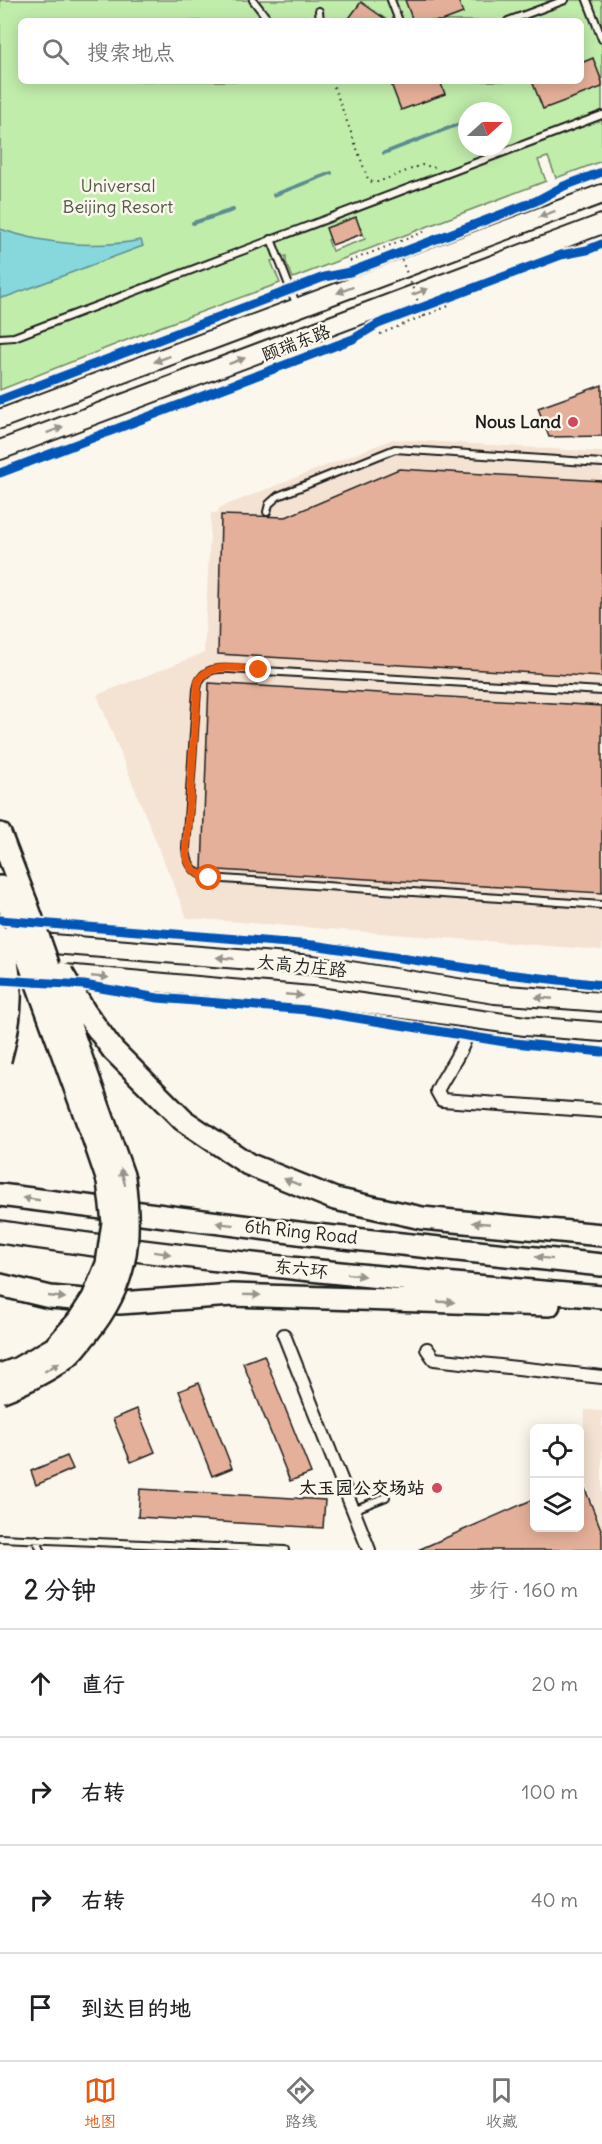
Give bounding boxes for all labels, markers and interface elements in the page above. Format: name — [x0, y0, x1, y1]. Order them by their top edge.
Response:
search box — [18, 18, 584, 84]
icon: search — [39, 35, 72, 68]
text: 搜索地点 — [87, 38, 175, 66]
north arrow — [458, 102, 512, 156]
park label: Universal Beijing Resort — [63, 174, 173, 218]
one-way arrow — [538, 210, 556, 220]
one-way arrow — [336, 286, 354, 296]
one-way arrow — [411, 287, 429, 297]
street label: 颐瑞东路 — [258, 319, 334, 366]
one-way arrow — [153, 354, 171, 364]
one-way arrow — [228, 356, 246, 365]
place label: Nous Land — [475, 410, 561, 433]
marker: Nous Land — [566, 415, 580, 429]
one-way arrow — [46, 424, 64, 434]
route end — [245, 656, 271, 682]
route start — [195, 864, 221, 890]
street label: 大高力庄路 — [256, 949, 348, 982]
one-way arrow — [216, 953, 235, 963]
one-way arrow — [91, 972, 110, 982]
one-way arrow — [285, 990, 304, 1000]
one-way arrow — [534, 993, 553, 1003]
one-way arrow — [118, 1168, 128, 1186]
one-way arrow — [282, 1177, 300, 1187]
one-way arrow — [22, 1194, 41, 1203]
street label: 6th Ring Road — [243, 1214, 359, 1249]
one-way arrow — [472, 1218, 491, 1228]
one-way arrow — [215, 1219, 234, 1228]
one-way arrow — [153, 1248, 172, 1258]
one-way arrow — [534, 1253, 553, 1262]
street label: 东六环 — [273, 1254, 329, 1283]
one-way arrow — [346, 1271, 365, 1280]
one-way arrow — [242, 1290, 261, 1300]
one-way arrow — [48, 1292, 67, 1302]
one-way arrow — [437, 1298, 456, 1307]
one-way arrow — [44, 1361, 60, 1372]
map controls — [530, 1424, 584, 1532]
button: locate — [530, 1424, 584, 1478]
place label: 太玉园公交场站 — [299, 1476, 425, 1499]
button: layers — [530, 1478, 584, 1532]
marker: 太玉园公交场站 — [430, 1481, 444, 1495]
text: 2 分钟 — [24, 1573, 96, 1606]
text: 步行 · 160 m — [469, 1577, 578, 1602]
icon: ahead — [24, 1667, 57, 1700]
text: 直行 — [81, 1670, 125, 1698]
text: 20 m — [532, 1671, 578, 1696]
icon: right — [24, 1775, 57, 1808]
text: 右转 — [81, 1778, 125, 1806]
text: 100 m — [521, 1779, 578, 1804]
icon: right — [24, 1883, 57, 1916]
text: 右转 — [81, 1886, 125, 1914]
text: 40 m — [531, 1887, 578, 1912]
icon: arrive — [24, 1991, 57, 2024]
text: 到达目的地 — [81, 1994, 191, 2022]
tab: 地图 — [84, 2074, 117, 2132]
tab: 路线 — [284, 2074, 317, 2132]
tab: 收藏 — [485, 2074, 518, 2132]

